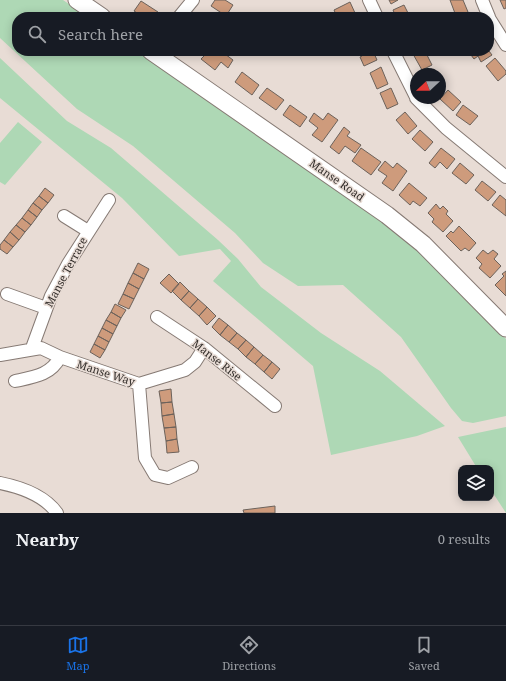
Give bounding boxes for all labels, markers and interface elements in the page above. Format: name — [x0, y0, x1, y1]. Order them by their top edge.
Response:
search box — [12, 12, 494, 56]
icon: search — [26, 23, 48, 45]
text: Search here — [58, 24, 143, 44]
north arrow — [410, 68, 446, 104]
street label: Manse Road — [307, 155, 368, 204]
street label: Manse Terrace — [41, 234, 90, 309]
street label: Manse Rise — [189, 336, 245, 384]
street label: Manse Way — [75, 356, 138, 389]
map controls — [458, 465, 494, 501]
button: layers — [458, 465, 494, 501]
text: Nearby — [16, 528, 79, 551]
text: 0 results — [438, 530, 490, 548]
tab: Map — [66, 634, 90, 673]
tab: Directions — [222, 634, 276, 673]
tab: Saved — [409, 634, 440, 673]

